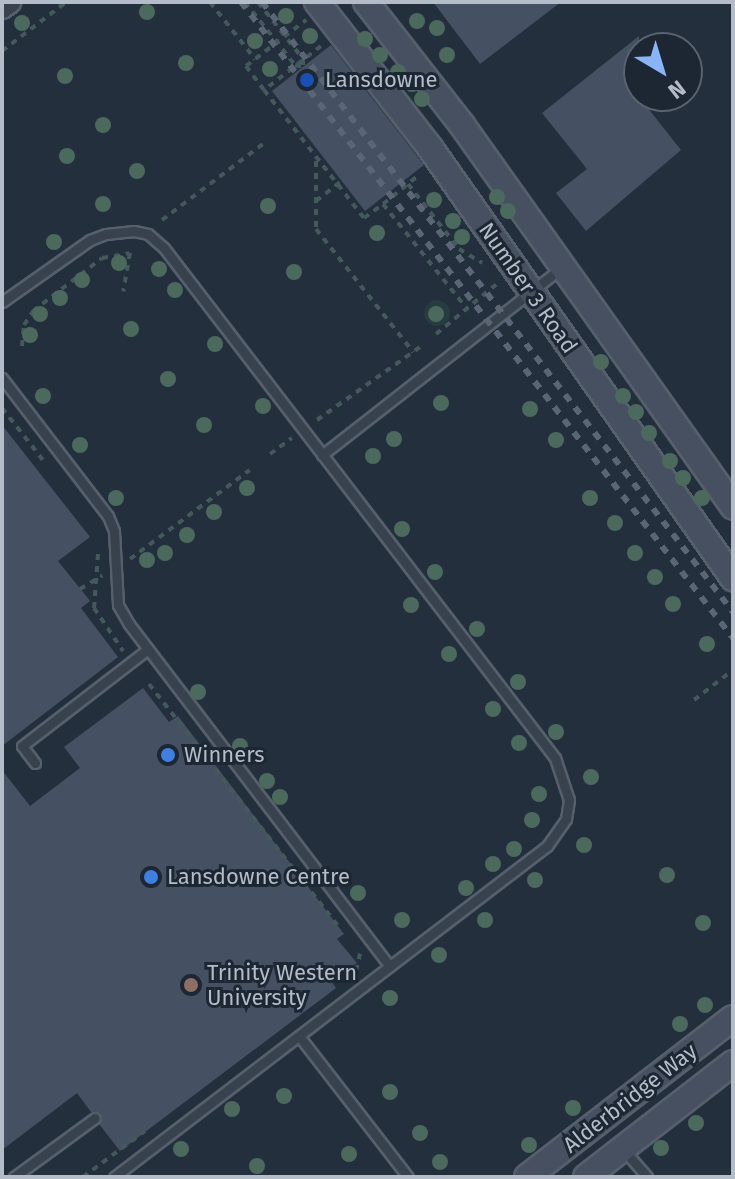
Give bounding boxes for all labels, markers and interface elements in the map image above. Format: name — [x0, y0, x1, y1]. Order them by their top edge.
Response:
north arrow — [623, 32, 703, 112]
place label: Lansdowne — [325, 67, 438, 93]
marker: Lansdowne — [296, 69, 318, 91]
text: N — [663, 75, 691, 105]
street label: Number 3 Road — [473, 218, 583, 358]
place label: Winners — [184, 742, 265, 768]
marker: Winners — [159, 746, 177, 764]
place label: Lansdowne Centre — [167, 864, 350, 890]
marker: Lansdowne Centre — [142, 868, 160, 886]
place label: Trinity Western University — [207, 959, 357, 1010]
marker: Trinity Western University — [182, 976, 200, 994]
street label: Alderbridge Way — [558, 1038, 702, 1158]

